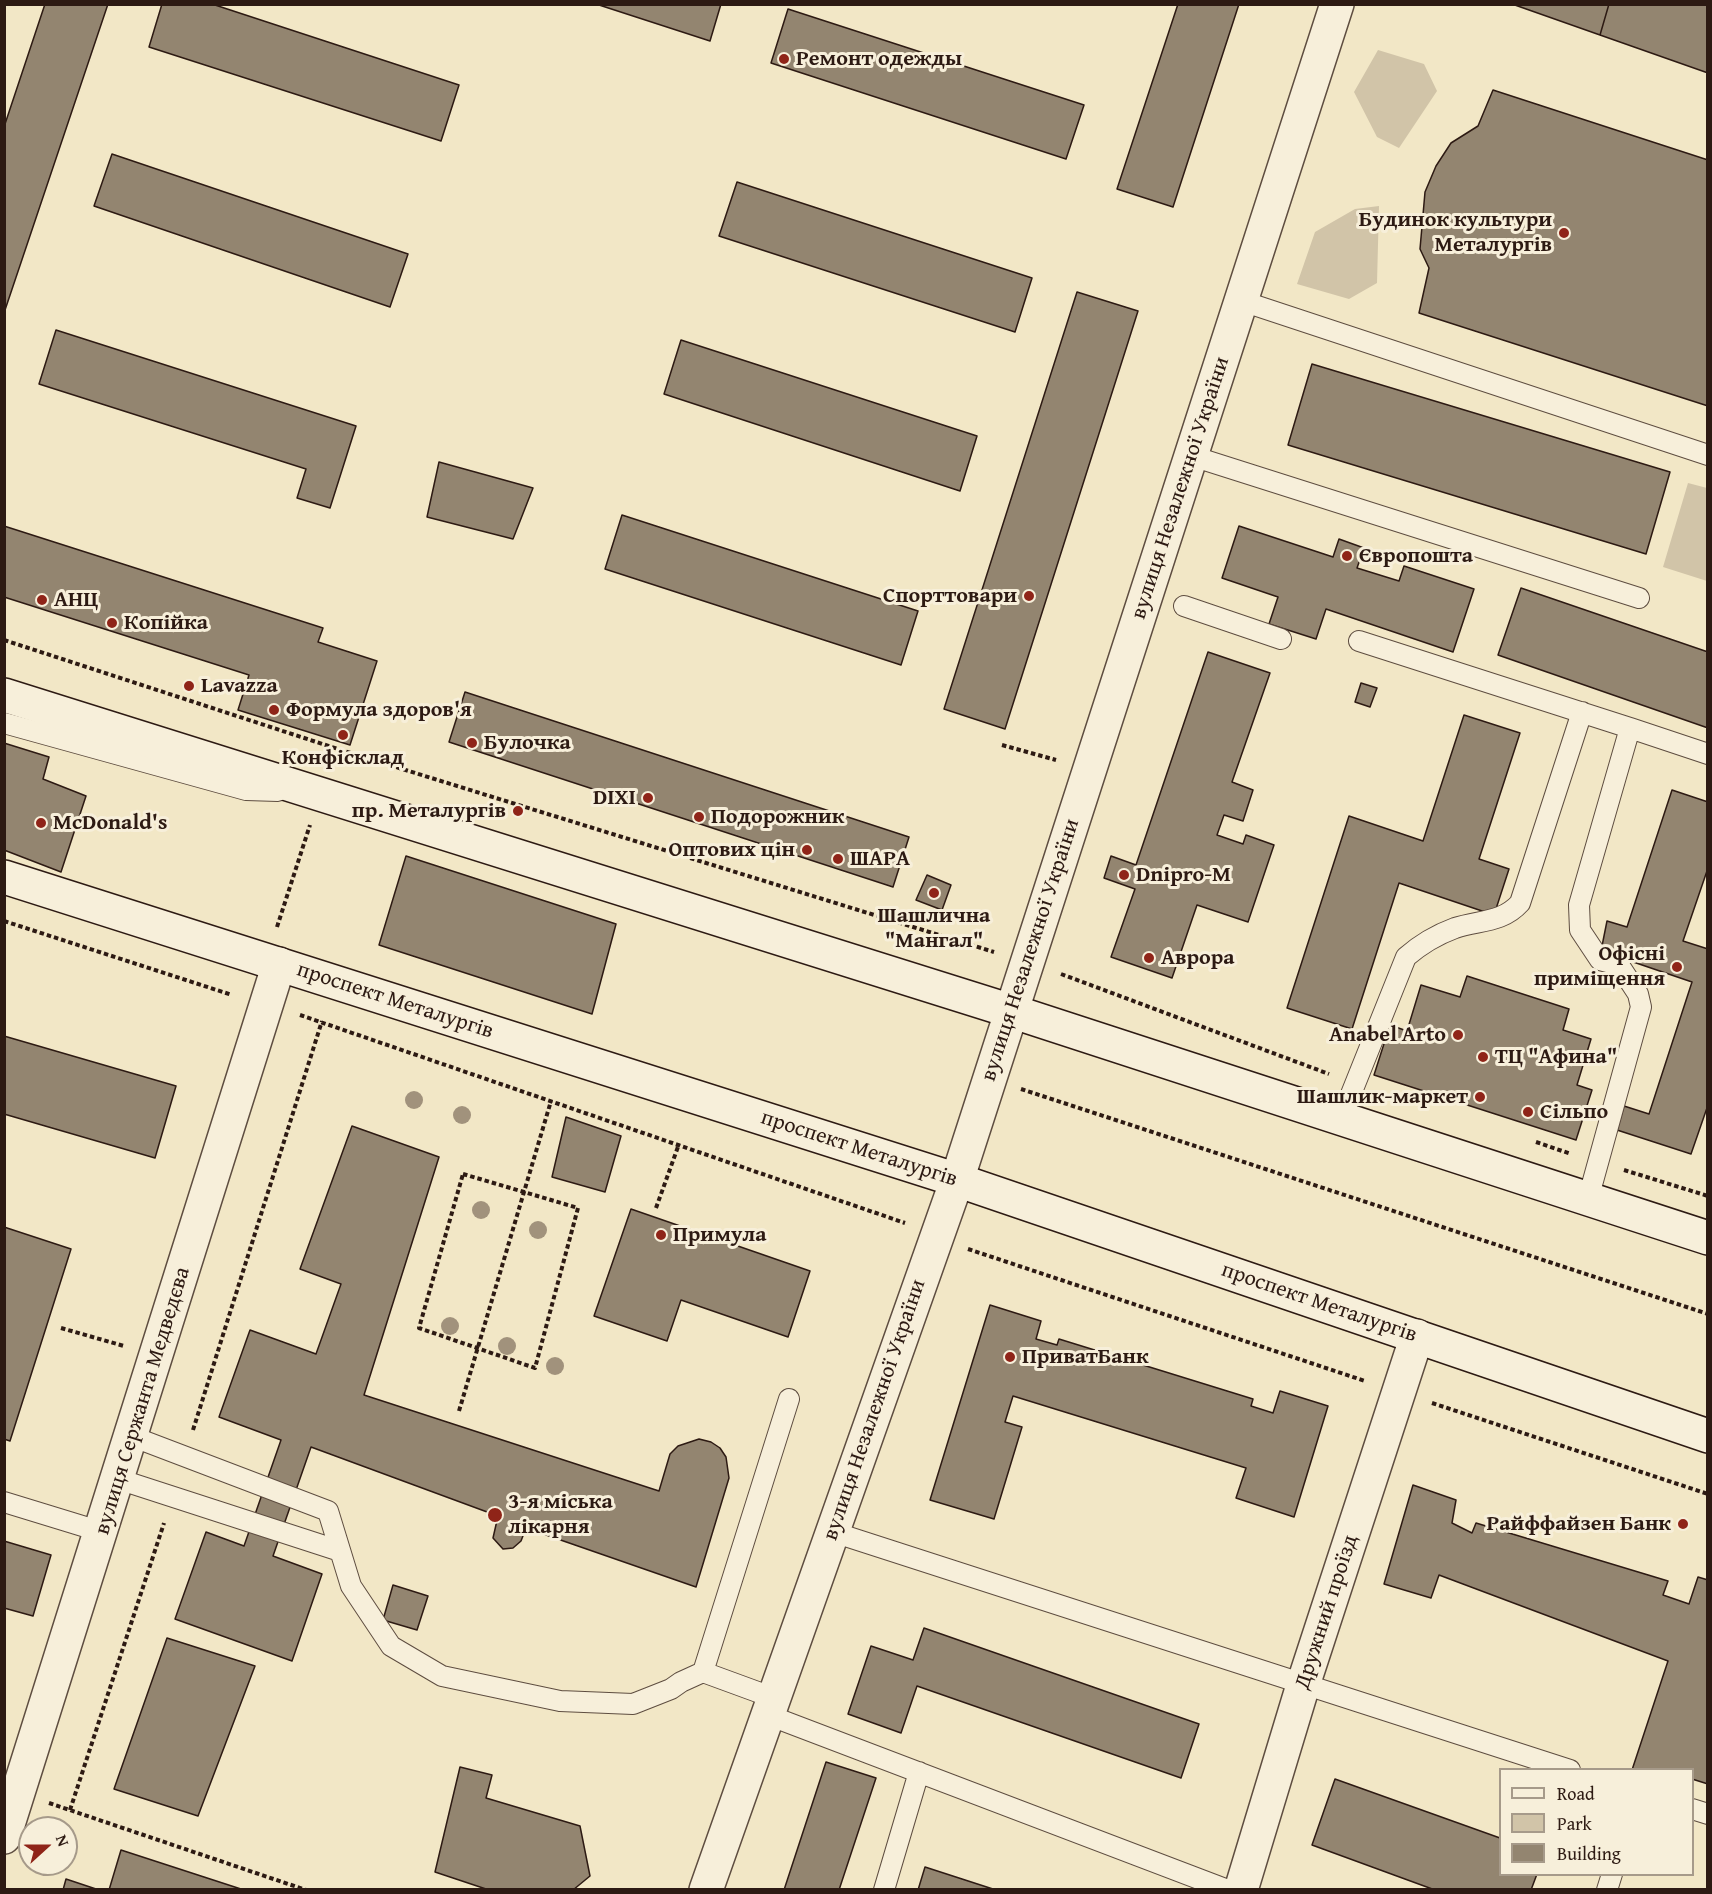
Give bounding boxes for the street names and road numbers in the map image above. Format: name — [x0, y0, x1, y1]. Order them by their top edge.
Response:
street label: вулиця Незалежної України — [1126, 353, 1236, 623]
street label: вулиця Незалежної України — [976, 815, 1086, 1085]
street label: проспект Металургів — [293, 957, 497, 1045]
street label: проспект Металургів — [757, 1105, 961, 1193]
street label: проспект Металургів — [1218, 1257, 1420, 1349]
street label: вулиця Сержанта Медведєва — [90, 1264, 196, 1538]
street label: вулиця Незалежної України — [818, 1276, 932, 1544]
street label: Дружний проїзд — [1290, 1531, 1364, 1693]

